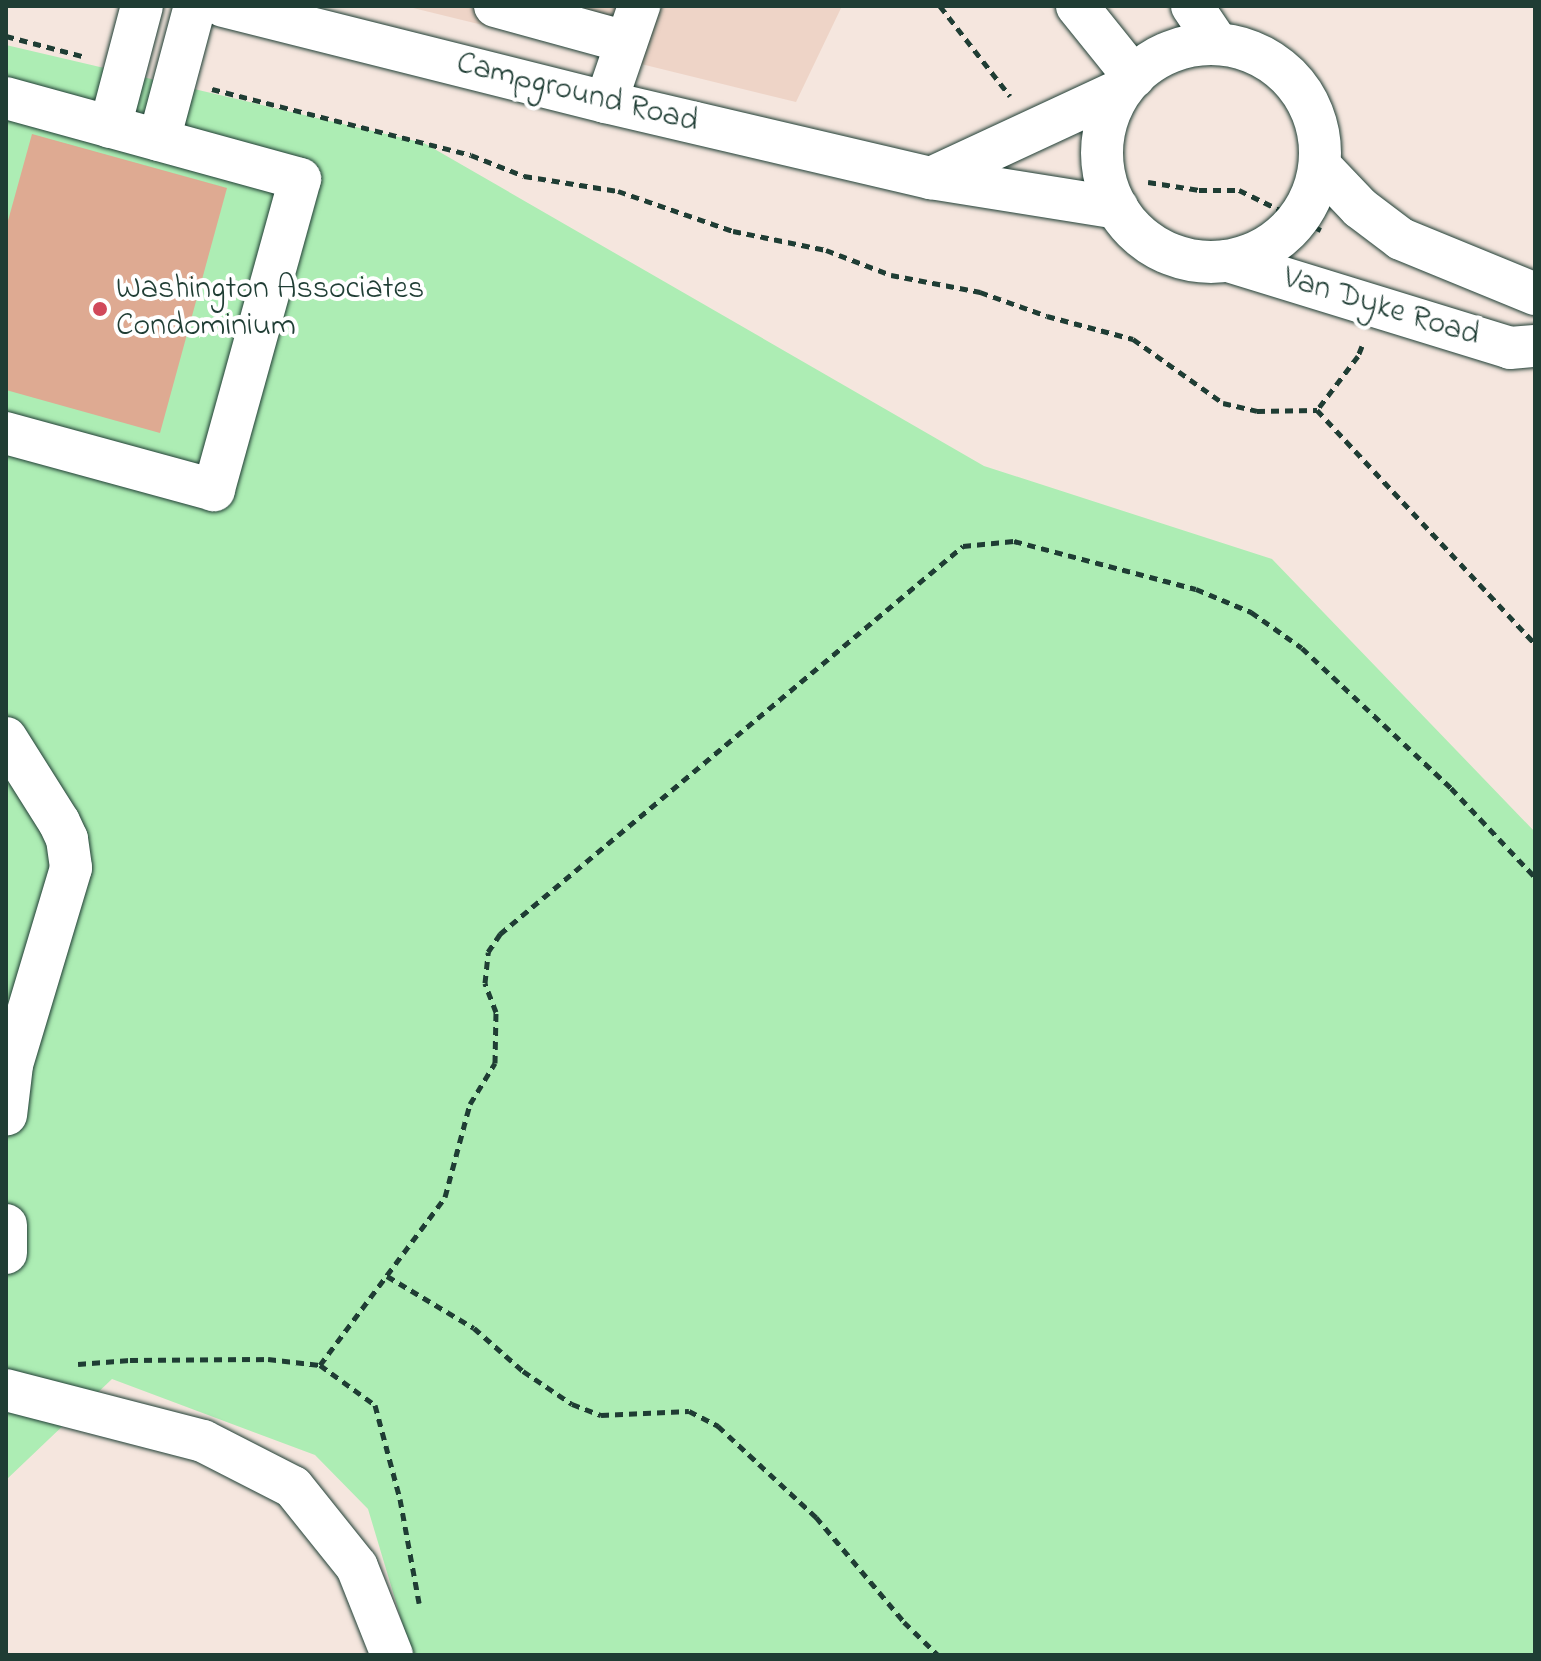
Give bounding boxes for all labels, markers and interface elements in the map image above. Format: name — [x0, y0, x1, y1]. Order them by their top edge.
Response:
street label: Campground Road — [452, 45, 702, 143]
street label: Van Dyke Road — [1278, 260, 1484, 356]
place label: Washington Associates Condominium — [116, 272, 424, 347]
marker: Washington Associates Condominium — [91, 300, 109, 318]

